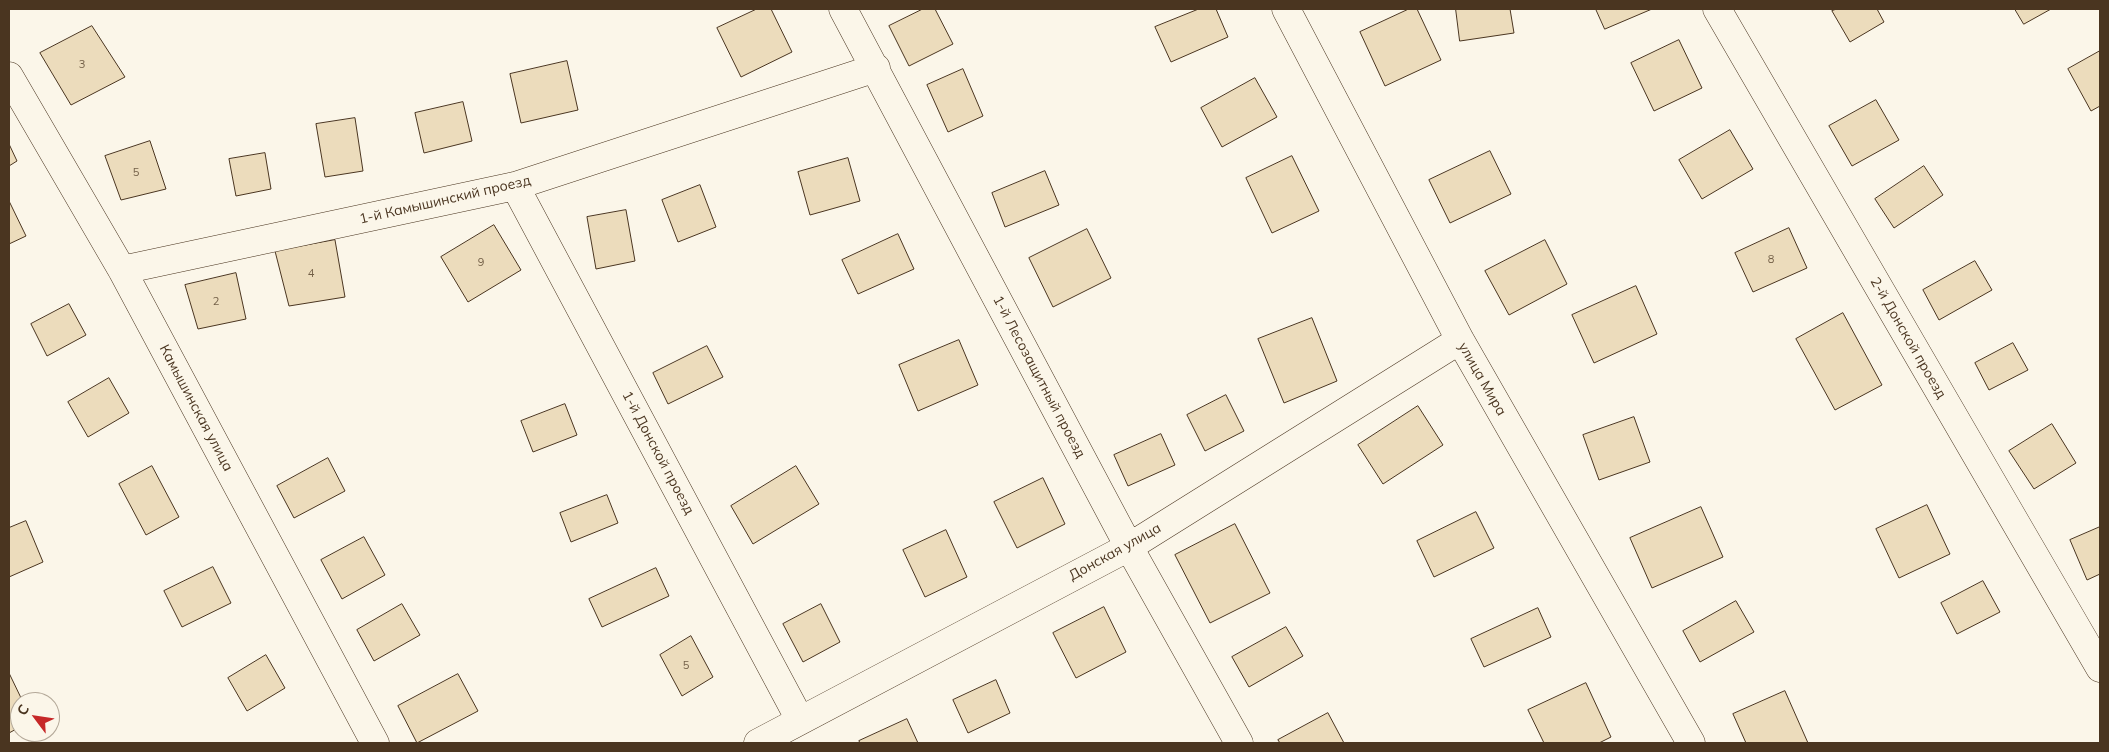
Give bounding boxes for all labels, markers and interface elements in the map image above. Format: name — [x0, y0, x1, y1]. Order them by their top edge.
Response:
house number: 3 — [79, 58, 85, 72]
house number: 5 — [133, 166, 139, 180]
street label: 1-й Камышинский проезд — [358, 172, 532, 228]
house number: 8 — [1768, 253, 1774, 267]
house number: 9 — [478, 256, 484, 270]
house number: 4 — [308, 267, 314, 281]
street label: 2-й Донской проезд — [1866, 274, 1950, 402]
street label: 1-й Лесозащитный проезд — [989, 293, 1089, 461]
house number: 2 — [213, 295, 219, 309]
street label: улица Мира — [1454, 339, 1510, 419]
street label: Камышинская улица — [155, 342, 237, 474]
street label: 1-й Донской проезд — [618, 388, 698, 518]
street label: Донская улица — [1066, 520, 1164, 584]
house number: 5 — [683, 659, 689, 673]
north arrow — [10, 692, 60, 742]
text: С — [13, 701, 33, 719]

